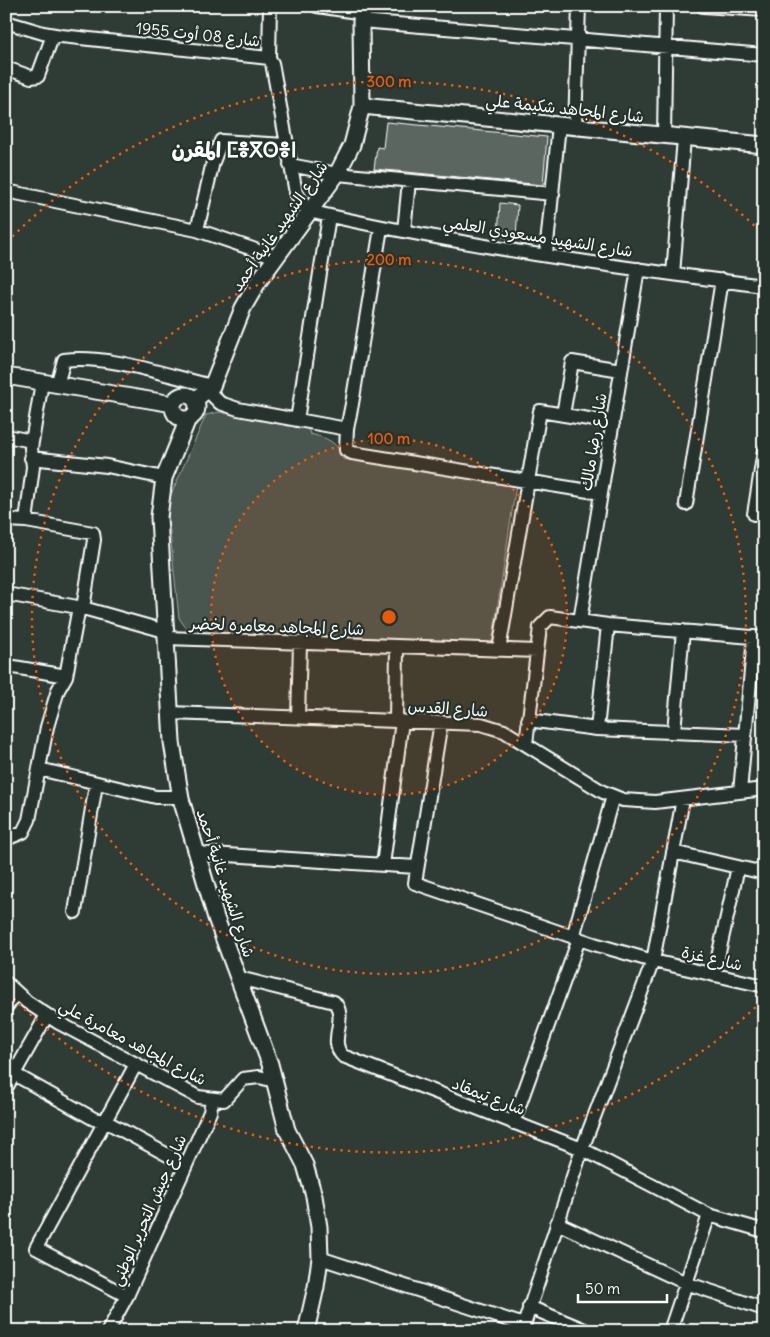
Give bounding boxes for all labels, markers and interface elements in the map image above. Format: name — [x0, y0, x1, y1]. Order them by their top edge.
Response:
street label: شارع 08 أوت 1955 — [135, 18, 261, 52]
text: 300 m — [367, 72, 412, 91]
street label: شارع المجاهد شكيمة علي — [484, 90, 645, 131]
district label: المقرن ⵎⴻⴳⵔⴻⵏ — [171, 136, 297, 163]
street label: شارع الشهيد غانية أحمد — [226, 157, 333, 296]
street label: شارع الشهيد مسعودي العلمي — [441, 211, 634, 266]
text: 200 m — [367, 250, 411, 269]
street label: شارع رضا مالك — [575, 392, 613, 493]
text: 100 m — [368, 429, 410, 448]
centre of rings — [380, 608, 398, 626]
street label: شارع المجاهد معامره لخضر — [187, 613, 365, 641]
street label: شارع القدس — [407, 695, 489, 723]
street label: شارع الشهيد غانية أحمد — [191, 806, 259, 960]
street label: شارع غزة — [679, 941, 744, 977]
street label: شارع المجاهد معامرة علي — [54, 995, 210, 1094]
street label: شارع تيمقاد — [449, 1073, 528, 1121]
street label: شارع جيش التحرير الوطني — [106, 1131, 195, 1291]
scale bar — [578, 1272, 666, 1304]
text: 50 m — [585, 1279, 620, 1298]

